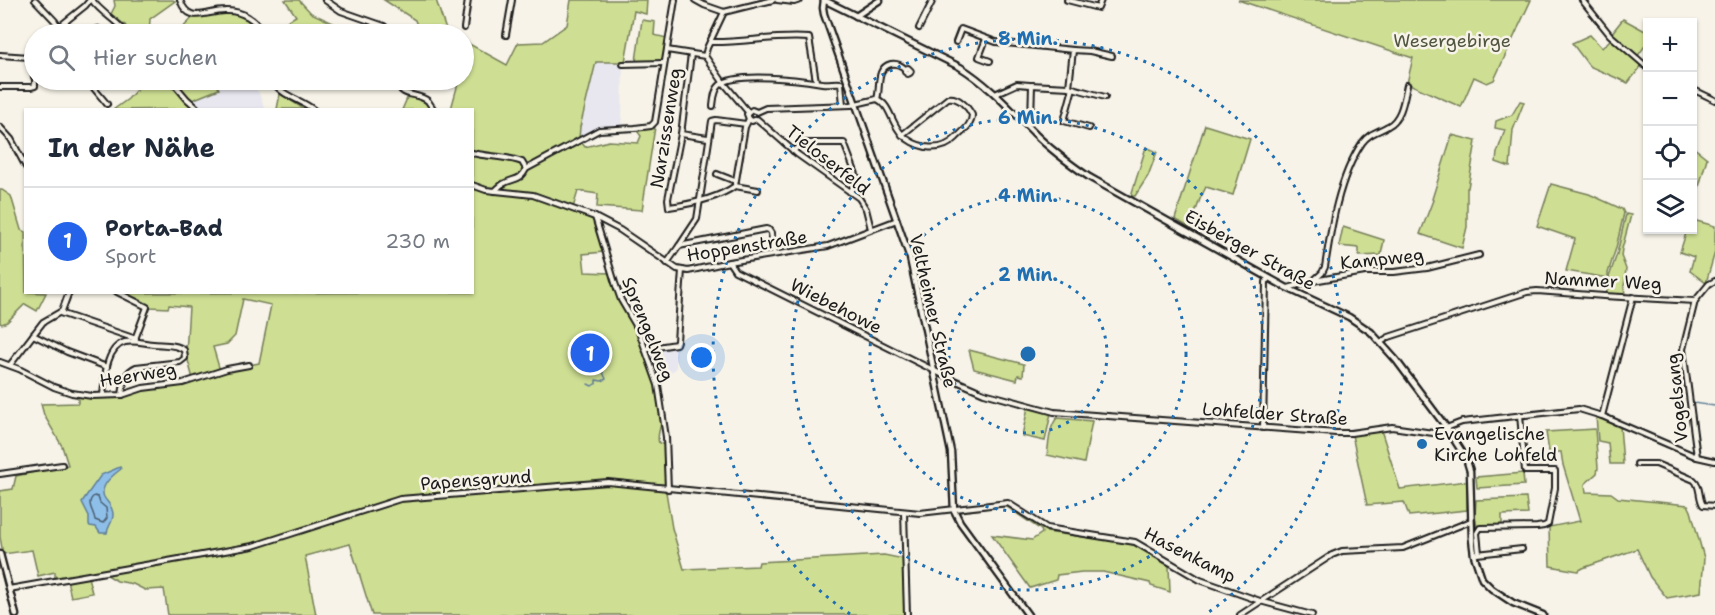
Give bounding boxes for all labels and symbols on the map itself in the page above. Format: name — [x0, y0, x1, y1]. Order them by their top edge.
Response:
text: 8 Min. — [998, 27, 1058, 51]
park label: Wesergebirge — [1393, 29, 1511, 53]
street label: Narzissenweg — [645, 66, 687, 190]
text: 6 Min. — [998, 106, 1058, 130]
street label: Tieloserfeld — [781, 120, 875, 200]
text: 4 Min. — [998, 184, 1058, 208]
street label: Eisberger Straße — [1180, 204, 1320, 296]
street label: Hoppenstraße — [685, 225, 809, 267]
street label: Veltheimer Straße — [904, 232, 962, 390]
street label: Kampweg — [1339, 243, 1425, 275]
text: 2 Min. — [998, 263, 1058, 287]
street label: Nammer Weg — [1544, 266, 1662, 296]
street label: Sprengelweg — [616, 273, 680, 385]
street label: Wiebehowe — [786, 273, 886, 339]
pin: 1 — [570, 330, 610, 376]
your location — [687, 343, 716, 372]
centre of rings — [1018, 344, 1038, 364]
street label: Vogelsang — [1660, 352, 1694, 444]
street label: Heerweg — [98, 357, 178, 393]
street label: Lohfelder Straße — [1201, 397, 1349, 431]
place label: Evangelische Kirche Lohfeld — [1434, 422, 1557, 467]
marker: Evangelische Kirche Lohfeld — [1415, 437, 1429, 451]
street label: Papensgrund — [419, 464, 533, 496]
street label: Hasenkamp — [1140, 522, 1240, 588]

